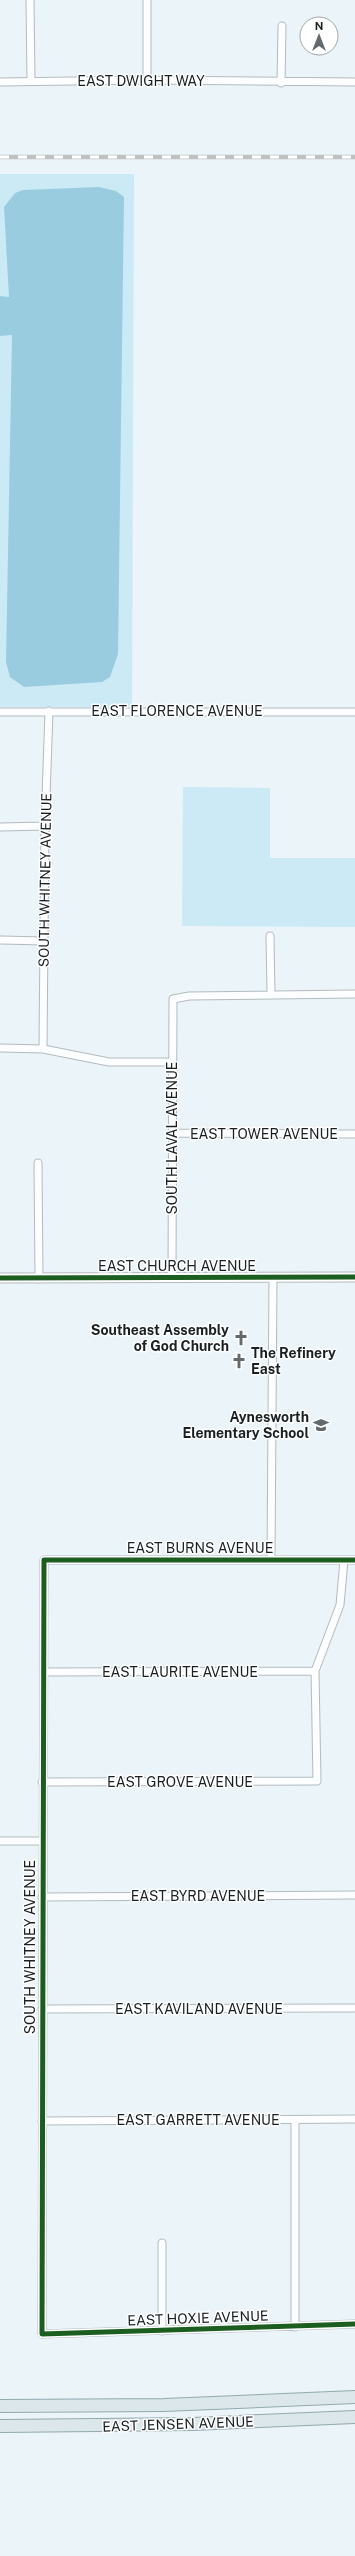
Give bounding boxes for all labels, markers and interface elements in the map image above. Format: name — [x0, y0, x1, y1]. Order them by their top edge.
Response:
north arrow — [299, 16, 339, 56]
text: N — [315, 20, 323, 32]
street label: EAST DWIGHT WAY — [77, 73, 205, 89]
street label: EAST FLORENCE AVENUE — [91, 703, 263, 719]
street label: SOUTH WHITNEY AVENUE — [35, 793, 55, 967]
street label: SOUTH LAVAL AVENUE — [164, 1062, 180, 1214]
street label: EAST TOWER AVENUE — [190, 1126, 338, 1142]
street label: EAST CHURCH AVENUE — [98, 1258, 256, 1274]
place label: Southeast Assembly of God Church — [91, 1322, 229, 1354]
church icon: Southeast Assembly of God Church — [232, 1329, 250, 1347]
place label: The Refinery East — [251, 1345, 336, 1377]
church icon: The Refinery East — [230, 1352, 248, 1370]
place label: Aynesworth Elementary School — [182, 1409, 309, 1441]
school or university icon: Aynesworth Elementary School — [312, 1416, 330, 1434]
street label: EAST BURNS AVENUE — [127, 1540, 273, 1556]
street label: EAST LAURITE AVENUE — [102, 1664, 258, 1680]
street label: EAST GROVE AVENUE — [107, 1774, 253, 1790]
street label: SOUTH WHITNEY AVENUE — [22, 1860, 38, 2034]
street label: EAST BYRD AVENUE — [131, 1888, 265, 1904]
street label: EAST KAVILAND AVENUE — [115, 2001, 283, 2017]
street label: EAST GARRETT AVENUE — [116, 2112, 280, 2128]
street label: EAST HOXIE AVENUE — [127, 2308, 269, 2328]
street label: EAST JENSEN AVENUE — [102, 2413, 254, 2435]

